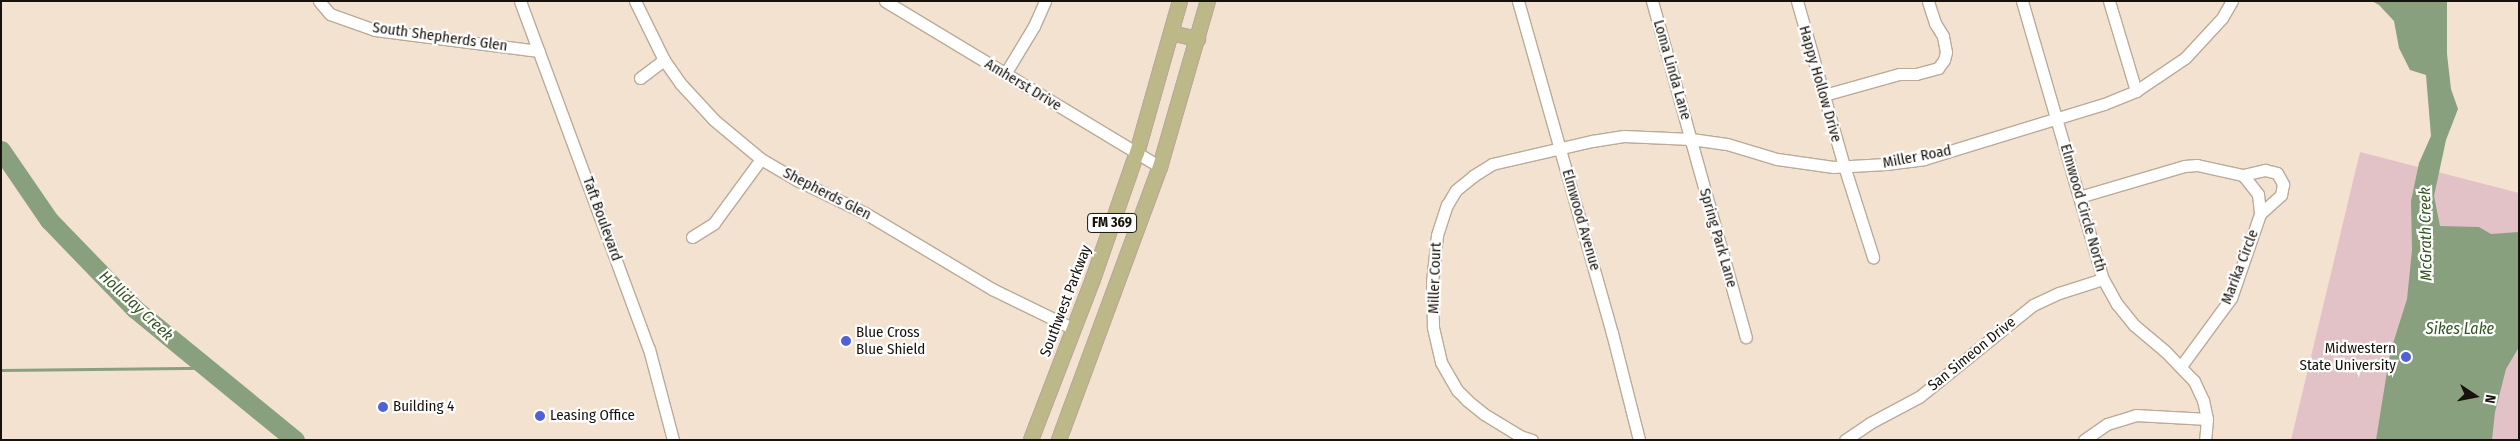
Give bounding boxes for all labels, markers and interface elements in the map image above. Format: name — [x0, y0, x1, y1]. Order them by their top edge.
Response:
street label: Loma Linda Lane — [1649, 18, 1695, 122]
street label: South Shepherds Glen — [371, 19, 509, 55]
street label: Happy Hollow Drive — [1795, 24, 1845, 144]
street label: Amherst Drive — [981, 55, 1065, 115]
street label: Miller Road — [1881, 142, 1953, 172]
street label: Elmwood Circle North — [2056, 142, 2110, 274]
street label: Shepherds Glen — [780, 164, 874, 224]
street label: Elmwood Avenue — [1558, 167, 1604, 273]
street label: Taft Boulevard — [578, 174, 626, 264]
street label: Spring Park Lane — [1695, 186, 1741, 290]
water label: McGrath Creek — [2416, 187, 2436, 281]
road number: FM 369 — [1087, 212, 1137, 234]
street label: Marika Circle — [2218, 227, 2262, 307]
street label: Miller Court — [1425, 242, 1445, 314]
street label: Southwest Parkway — [1036, 243, 1096, 359]
water label: Holliday Creek — [95, 267, 177, 345]
street label: San Simeon Drive — [1925, 313, 2019, 395]
water label: Sikes Lake — [2426, 319, 2494, 339]
place label: Blue Cross Blue Shield — [856, 323, 925, 358]
marker: Blue Cross Blue Shield — [840, 335, 852, 347]
place label: Midwestern State University — [2300, 339, 2396, 374]
marker: Midwestern State University — [2400, 351, 2412, 363]
north arrow — [2450, 371, 2500, 421]
text: N — [2481, 393, 2499, 405]
place label: Building 4 — [393, 398, 454, 416]
marker: Building 4 — [377, 401, 389, 413]
place label: Leasing Office — [550, 407, 635, 425]
marker: Leasing Office — [534, 410, 546, 422]

